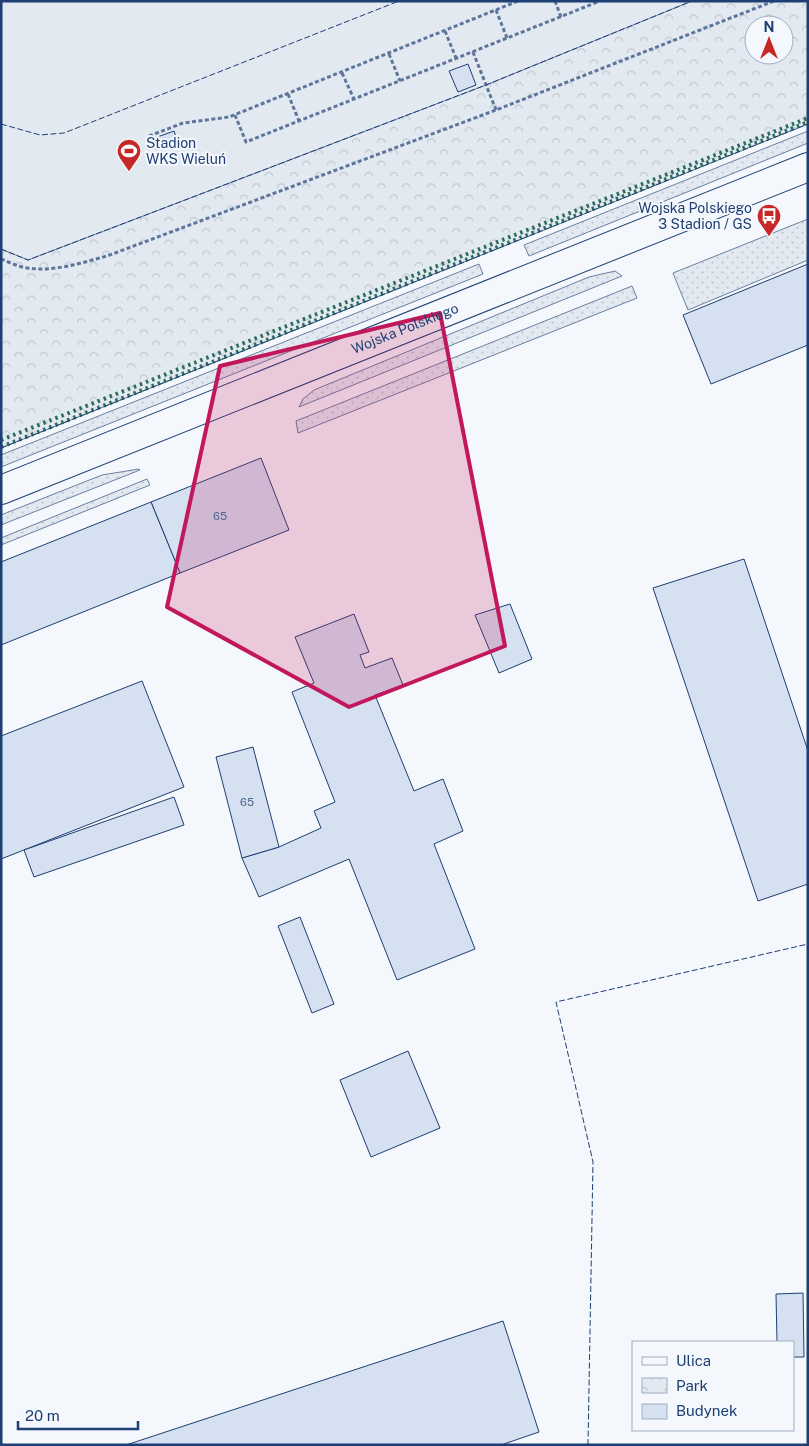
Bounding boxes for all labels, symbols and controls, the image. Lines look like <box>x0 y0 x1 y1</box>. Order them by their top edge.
north arrow <box>744 15 794 65</box>
text: N <box>764 19 774 35</box>
place label: Stadion WKS Wieluń <box>146 135 226 167</box>
sports icon: Stadion WKS Wieluń <box>116 138 142 172</box>
place label: Wojska Polskiego 3 Stadion / GS <box>638 200 752 232</box>
bus stop icon: Wojska Polskiego 3 Stadion / GS <box>756 203 782 237</box>
street label: Wojska Polskiego <box>349 300 461 357</box>
house number: 65 <box>213 510 227 522</box>
house number: 65 <box>240 796 254 808</box>
legend <box>632 1341 794 1431</box>
text: Ulica <box>676 1352 711 1369</box>
text: Park <box>676 1377 708 1394</box>
scale bar <box>18 1398 138 1430</box>
text: Budynek <box>676 1402 737 1419</box>
text: 20 m <box>25 1407 60 1424</box>

